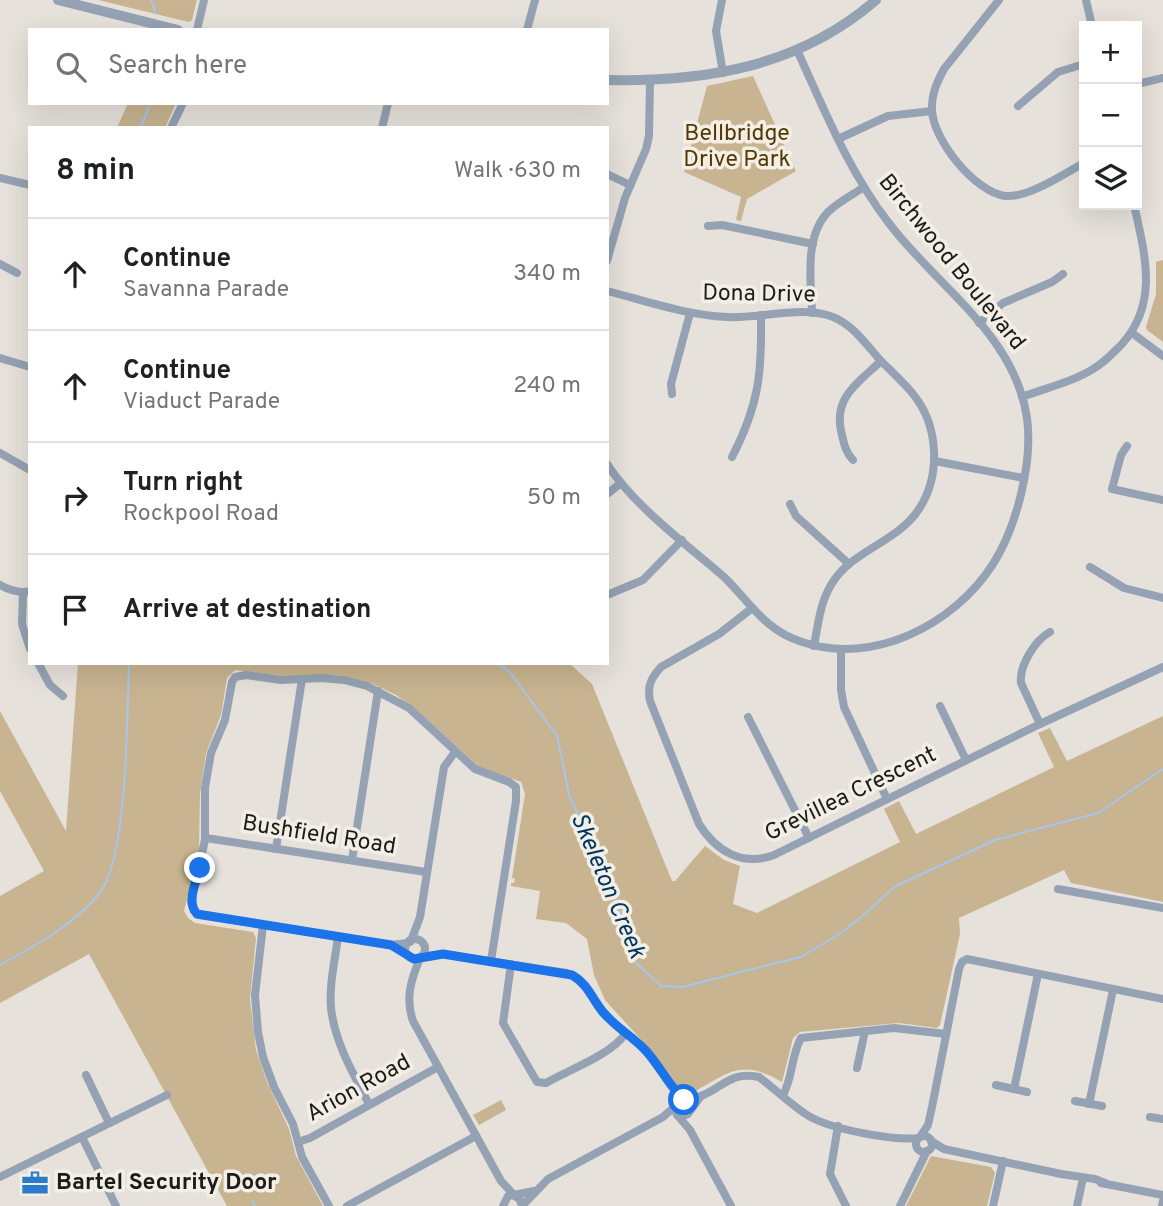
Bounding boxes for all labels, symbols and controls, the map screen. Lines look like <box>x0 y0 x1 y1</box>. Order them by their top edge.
map controls <box>1079 21 1142 210</box>
button: + <box>1079 21 1142 84</box>
search box <box>28 28 609 105</box>
icon: search <box>52 48 90 86</box>
text: Search here <box>108 50 247 83</box>
button: − <box>1079 84 1142 147</box>
park label: Bellbridge Drive Park <box>683 120 791 175</box>
button: layers <box>1079 147 1142 210</box>
text: 8 min <box>56 153 135 190</box>
text: Walk · 630 m <box>454 157 581 186</box>
street label: Birchwood Boulevard <box>871 169 1031 357</box>
text: Continue <box>123 243 231 276</box>
icon: ahead <box>56 255 94 293</box>
text: 340 m <box>513 260 581 289</box>
text: Savanna Parade <box>123 276 289 305</box>
street label: Dona Drive <box>702 280 816 310</box>
text: Continue <box>123 355 231 388</box>
icon: ahead <box>56 367 94 405</box>
text: 240 m <box>513 372 581 401</box>
text: Viaduct Parade <box>123 388 280 417</box>
text: Turn right <box>123 467 243 500</box>
icon: right <box>56 479 94 517</box>
text: 50 m <box>527 484 581 513</box>
text: Rockpool Road <box>123 500 279 529</box>
icon: arrive <box>56 591 94 629</box>
text: Arrive at destination <box>123 594 371 627</box>
street label: Grevillea Crescent <box>761 741 941 849</box>
water label: Skeleton Creek <box>563 809 652 964</box>
street label: Bushfield Road <box>240 810 398 862</box>
route end <box>184 852 215 883</box>
street label: Arion Road <box>302 1049 416 1129</box>
route start <box>668 1084 699 1115</box>
office icon: Bartel Security Door <box>20 1168 50 1198</box>
place label: Bartel Security Door <box>56 1169 277 1198</box>

